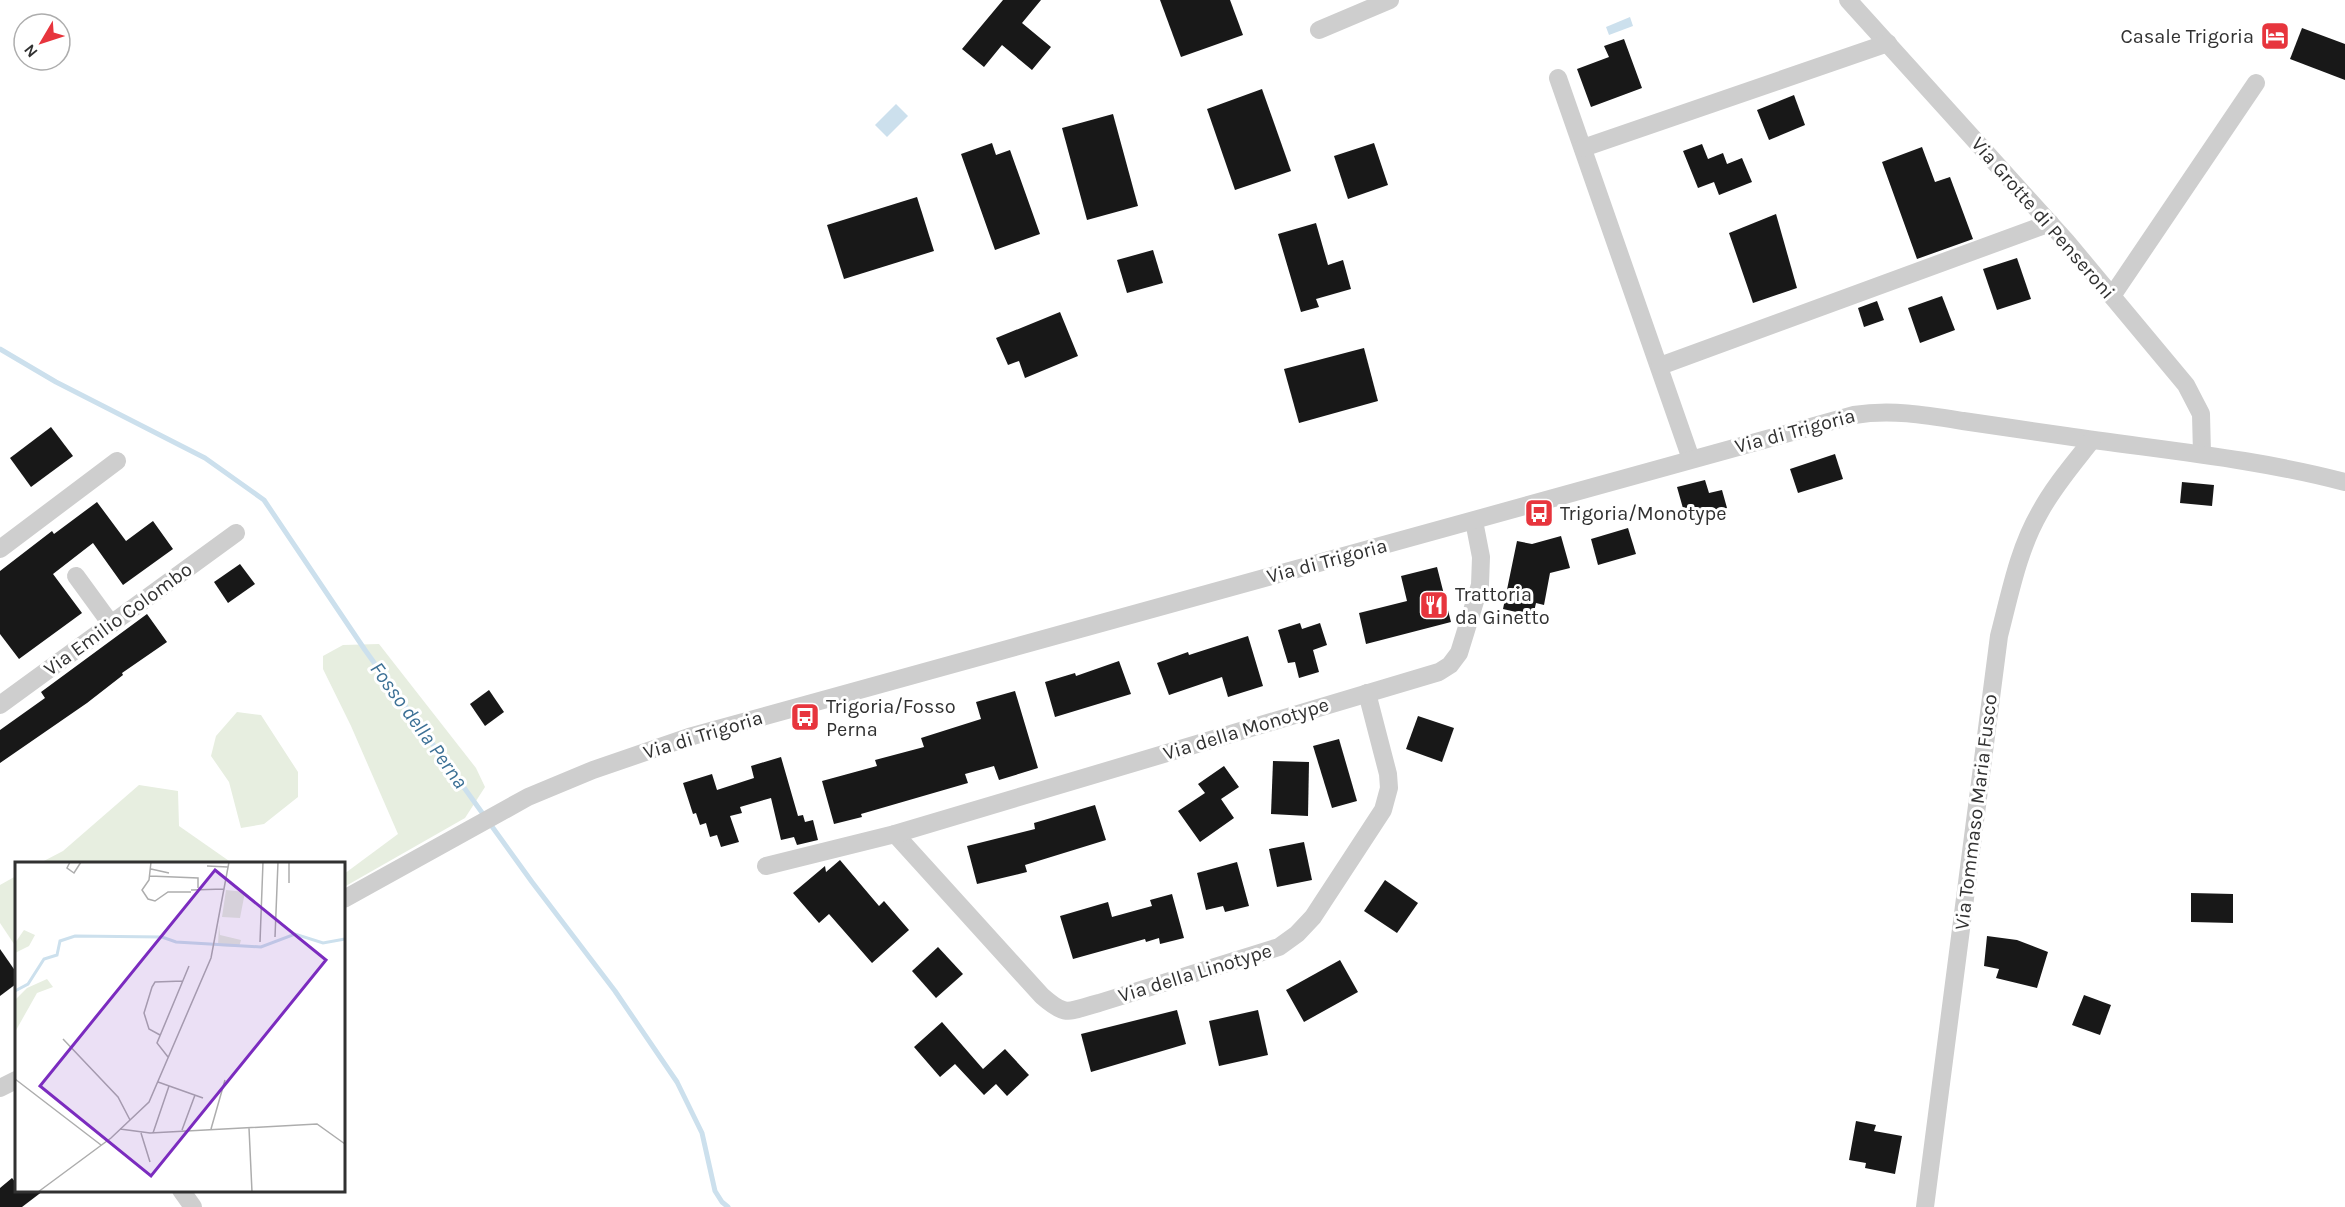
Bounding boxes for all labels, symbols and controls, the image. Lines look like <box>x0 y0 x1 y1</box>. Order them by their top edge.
north arrow <box>12 12 72 72</box>
hotel icon: Casale Trigoria <box>2259 20 2291 52</box>
place label: Casale Trigoria <box>2120 25 2254 48</box>
text: N <box>20 41 42 62</box>
street label: Via Grotte di Penseroni <box>1966 132 2120 304</box>
street label: Via di Trigoria <box>1732 404 1858 458</box>
bus stop icon: Trigoria/Monotype <box>1523 497 1555 529</box>
place label: Trigoria/Monotype <box>1560 502 1726 525</box>
street label: Via di Trigoria <box>1264 534 1390 588</box>
street label: Via Emilio Colombo <box>40 558 196 680</box>
place label: Trattoria da Ginetto <box>1455 583 1550 629</box>
restaurant icon: Trattoria da Ginetto <box>1418 589 1450 621</box>
water label: Fosso della Perna <box>365 657 473 793</box>
street label: Via della Monotype <box>1161 693 1331 765</box>
street label: Via Tommaso Maria Fusco <box>1950 693 2002 931</box>
place label: Trigoria/Fosso Perna <box>826 695 956 741</box>
bus stop icon: Trigoria/Fosso Perna <box>789 701 821 733</box>
street label: Via di Trigoria <box>640 706 766 764</box>
inset map <box>15 862 345 1192</box>
street label: Via della Linotype <box>1116 939 1274 1007</box>

